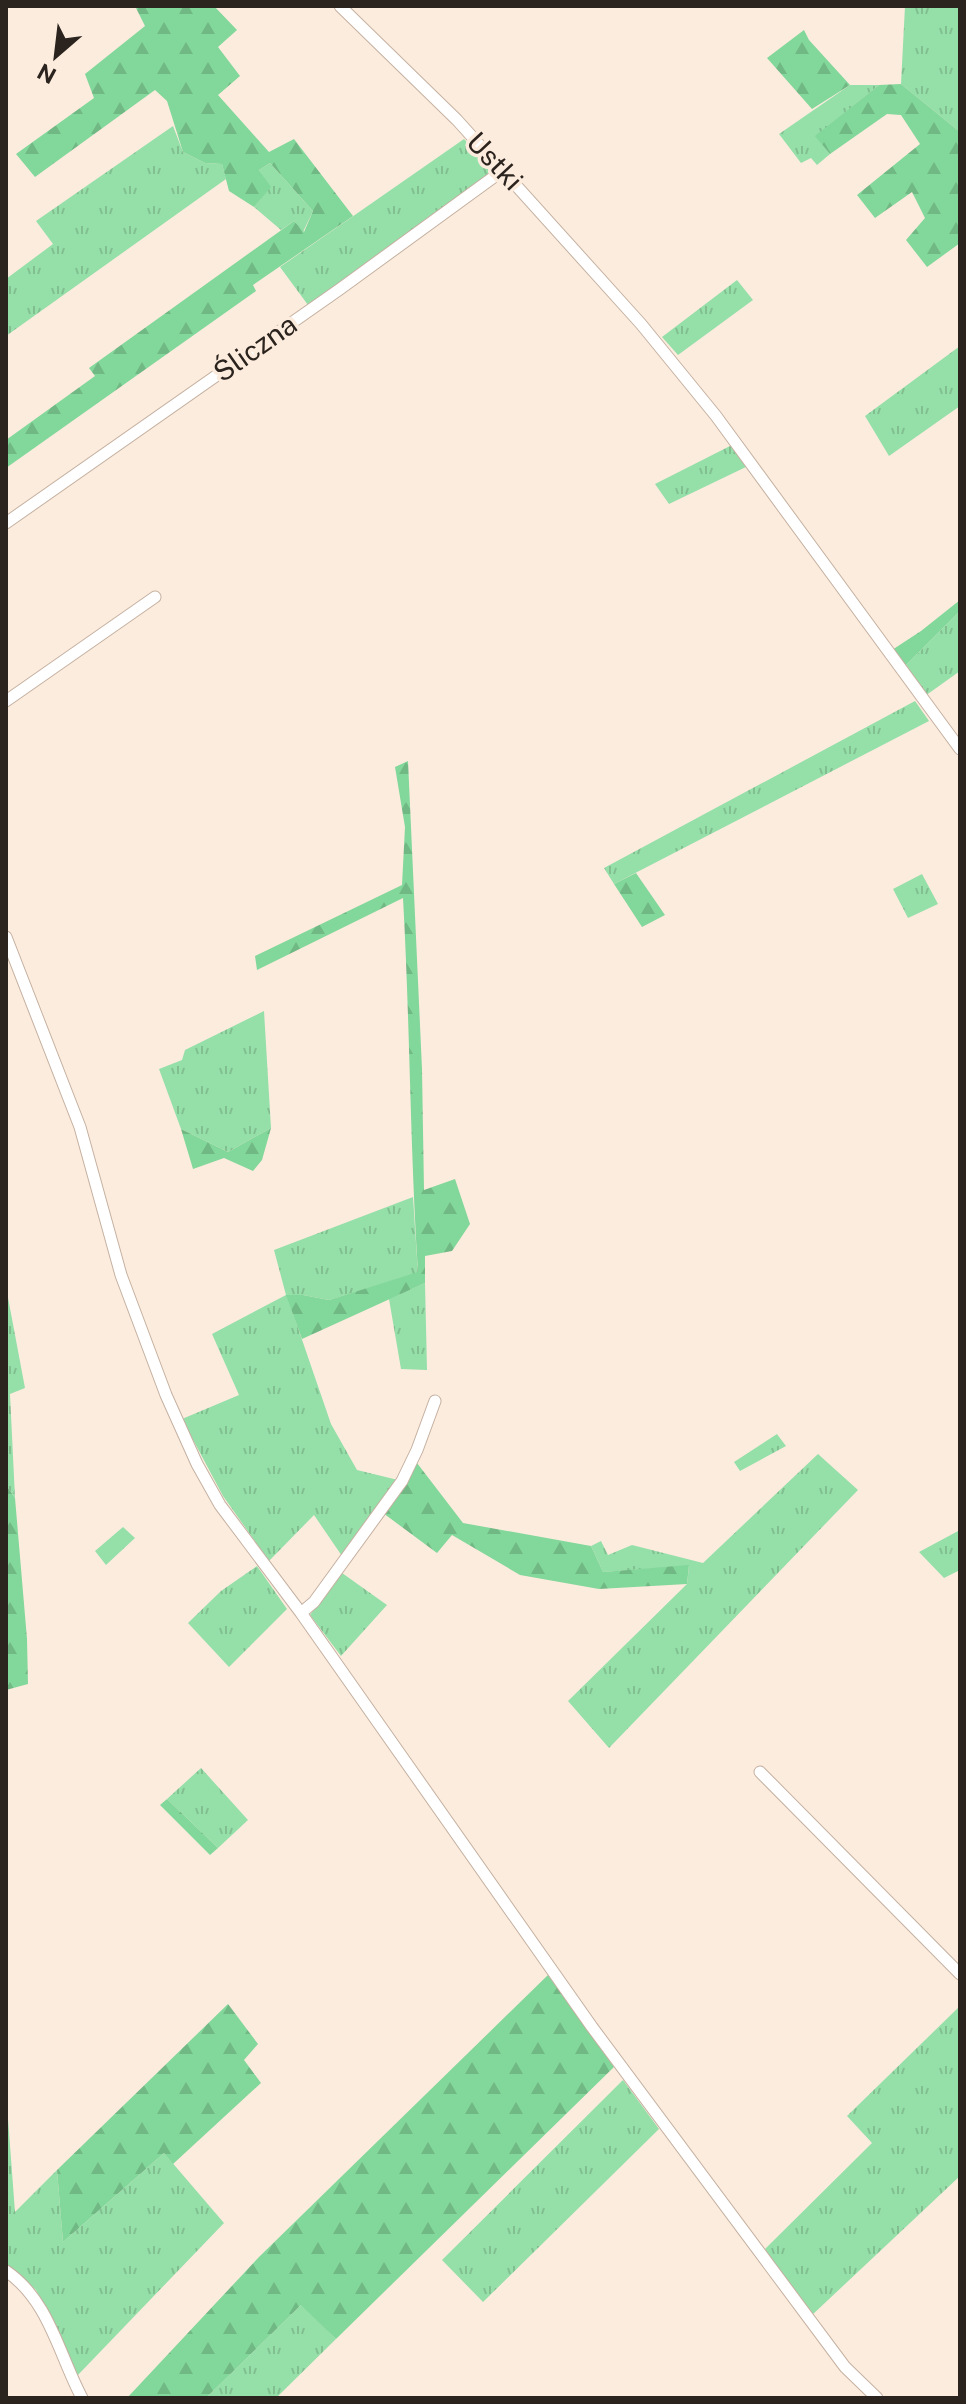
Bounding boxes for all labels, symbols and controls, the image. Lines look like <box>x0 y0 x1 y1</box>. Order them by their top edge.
north arrow <box>16 16 96 96</box>
text: N <box>33 58 60 89</box>
street label: Ustki <box>460 125 530 196</box>
street label: Śliczna <box>207 307 303 388</box>

